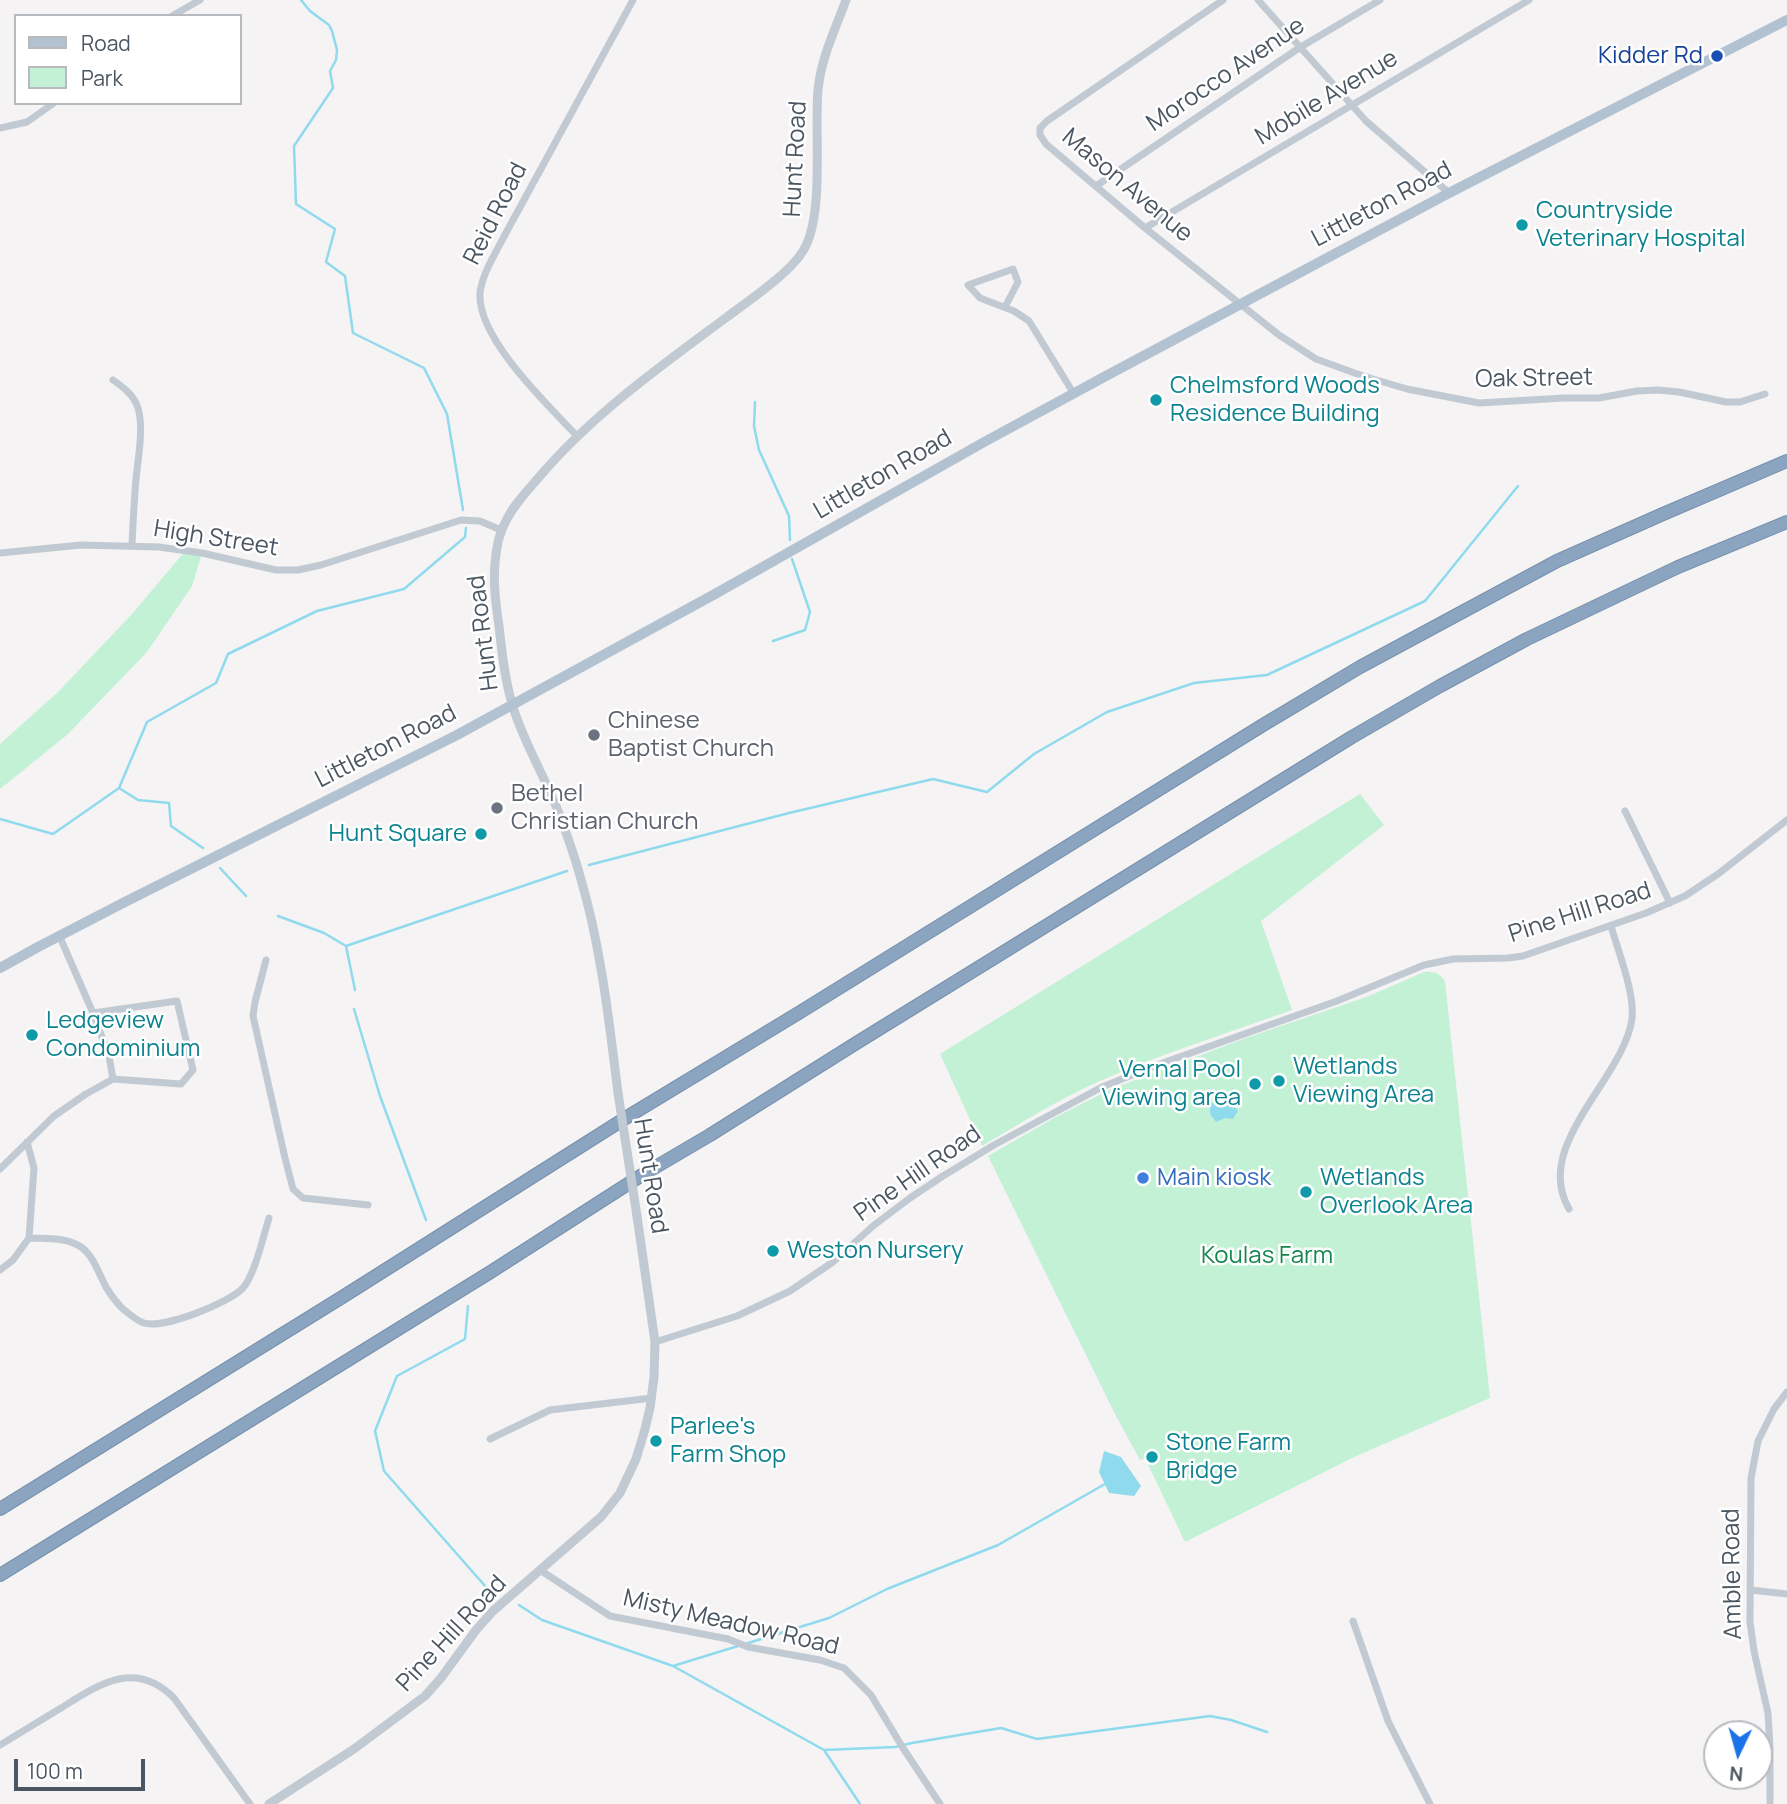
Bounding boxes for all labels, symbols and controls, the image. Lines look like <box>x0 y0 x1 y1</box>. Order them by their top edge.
street label: Morocco Avenue <box>1142 12 1310 138</box>
legend <box>14 14 242 105</box>
text: Road <box>81 29 131 57</box>
place label: Kidder Rd <box>1598 42 1703 70</box>
street label: Mobile Avenue <box>1251 44 1403 152</box>
marker: Kidder Rd <box>1709 48 1725 64</box>
text: Park <box>81 64 123 92</box>
street label: Hunt Road <box>779 100 813 218</box>
street label: Mason Avenue <box>1056 123 1198 249</box>
street label: Littleton Road <box>1307 156 1457 254</box>
street label: Reid Road <box>458 158 534 270</box>
place label: Countryside Veterinary Hospital <box>1536 197 1745 253</box>
marker: Countryside Veterinary Hospital <box>1514 217 1530 233</box>
street label: Oak Street <box>1475 364 1593 394</box>
place label: Chelmsford Woods Residence Building <box>1170 372 1380 428</box>
marker: Chelmsford Woods Residence Building <box>1148 392 1164 408</box>
street label: Littleton Road <box>809 424 957 526</box>
street label: High Street <box>152 515 280 563</box>
street label: Hunt Road <box>463 574 505 692</box>
street label: Littleton Road <box>311 699 461 795</box>
place label: Chinese Baptist Church <box>608 707 774 763</box>
marker: Chinese Baptist Church <box>586 727 602 743</box>
place label: Bethel Christian Church <box>511 780 699 836</box>
marker: Bethel Christian Church <box>489 800 505 816</box>
place label: Hunt Square <box>329 820 467 848</box>
marker: Hunt Square <box>473 826 489 842</box>
street label: Pine Hill Road <box>1505 876 1655 950</box>
place label: Ledgeview Condominium <box>46 1007 200 1063</box>
marker: Ledgeview Condominium <box>24 1027 40 1043</box>
place label: Wetlands Viewing Area <box>1293 1053 1434 1109</box>
place label: Vernal Pool Viewing area <box>1102 1056 1241 1112</box>
marker: Wetlands Viewing Area <box>1271 1073 1287 1089</box>
marker: Vernal Pool Viewing area <box>1247 1076 1263 1092</box>
street label: Hunt Road <box>627 1116 673 1236</box>
street label: Pine Hill Road <box>849 1120 987 1228</box>
place label: Main kiosk <box>1157 1164 1271 1192</box>
place label: Wetlands Overlook Area <box>1320 1164 1473 1220</box>
marker: Main kiosk <box>1135 1170 1151 1186</box>
marker: Wetlands Overlook Area <box>1298 1184 1314 1200</box>
place label: Weston Nursery <box>787 1237 964 1265</box>
park label: Koulas Farm <box>1201 1242 1333 1270</box>
marker: Weston Nursery <box>765 1243 781 1259</box>
place label: Parlee's Farm Shop <box>670 1413 786 1469</box>
place label: Stone Farm Bridge <box>1166 1429 1291 1485</box>
marker: Parlee's Farm Shop <box>648 1433 664 1449</box>
marker: Stone Farm Bridge <box>1144 1449 1160 1465</box>
street label: Amble Road <box>1717 1508 1749 1640</box>
street label: Pine Hill Road <box>391 1570 513 1698</box>
street label: Misty Meadow Road <box>620 1584 842 1662</box>
north arrow <box>1703 1720 1773 1790</box>
scale bar <box>18 1744 149 1788</box>
text: 100 m <box>27 1757 83 1785</box>
text: N <box>1728 1760 1744 1787</box>

